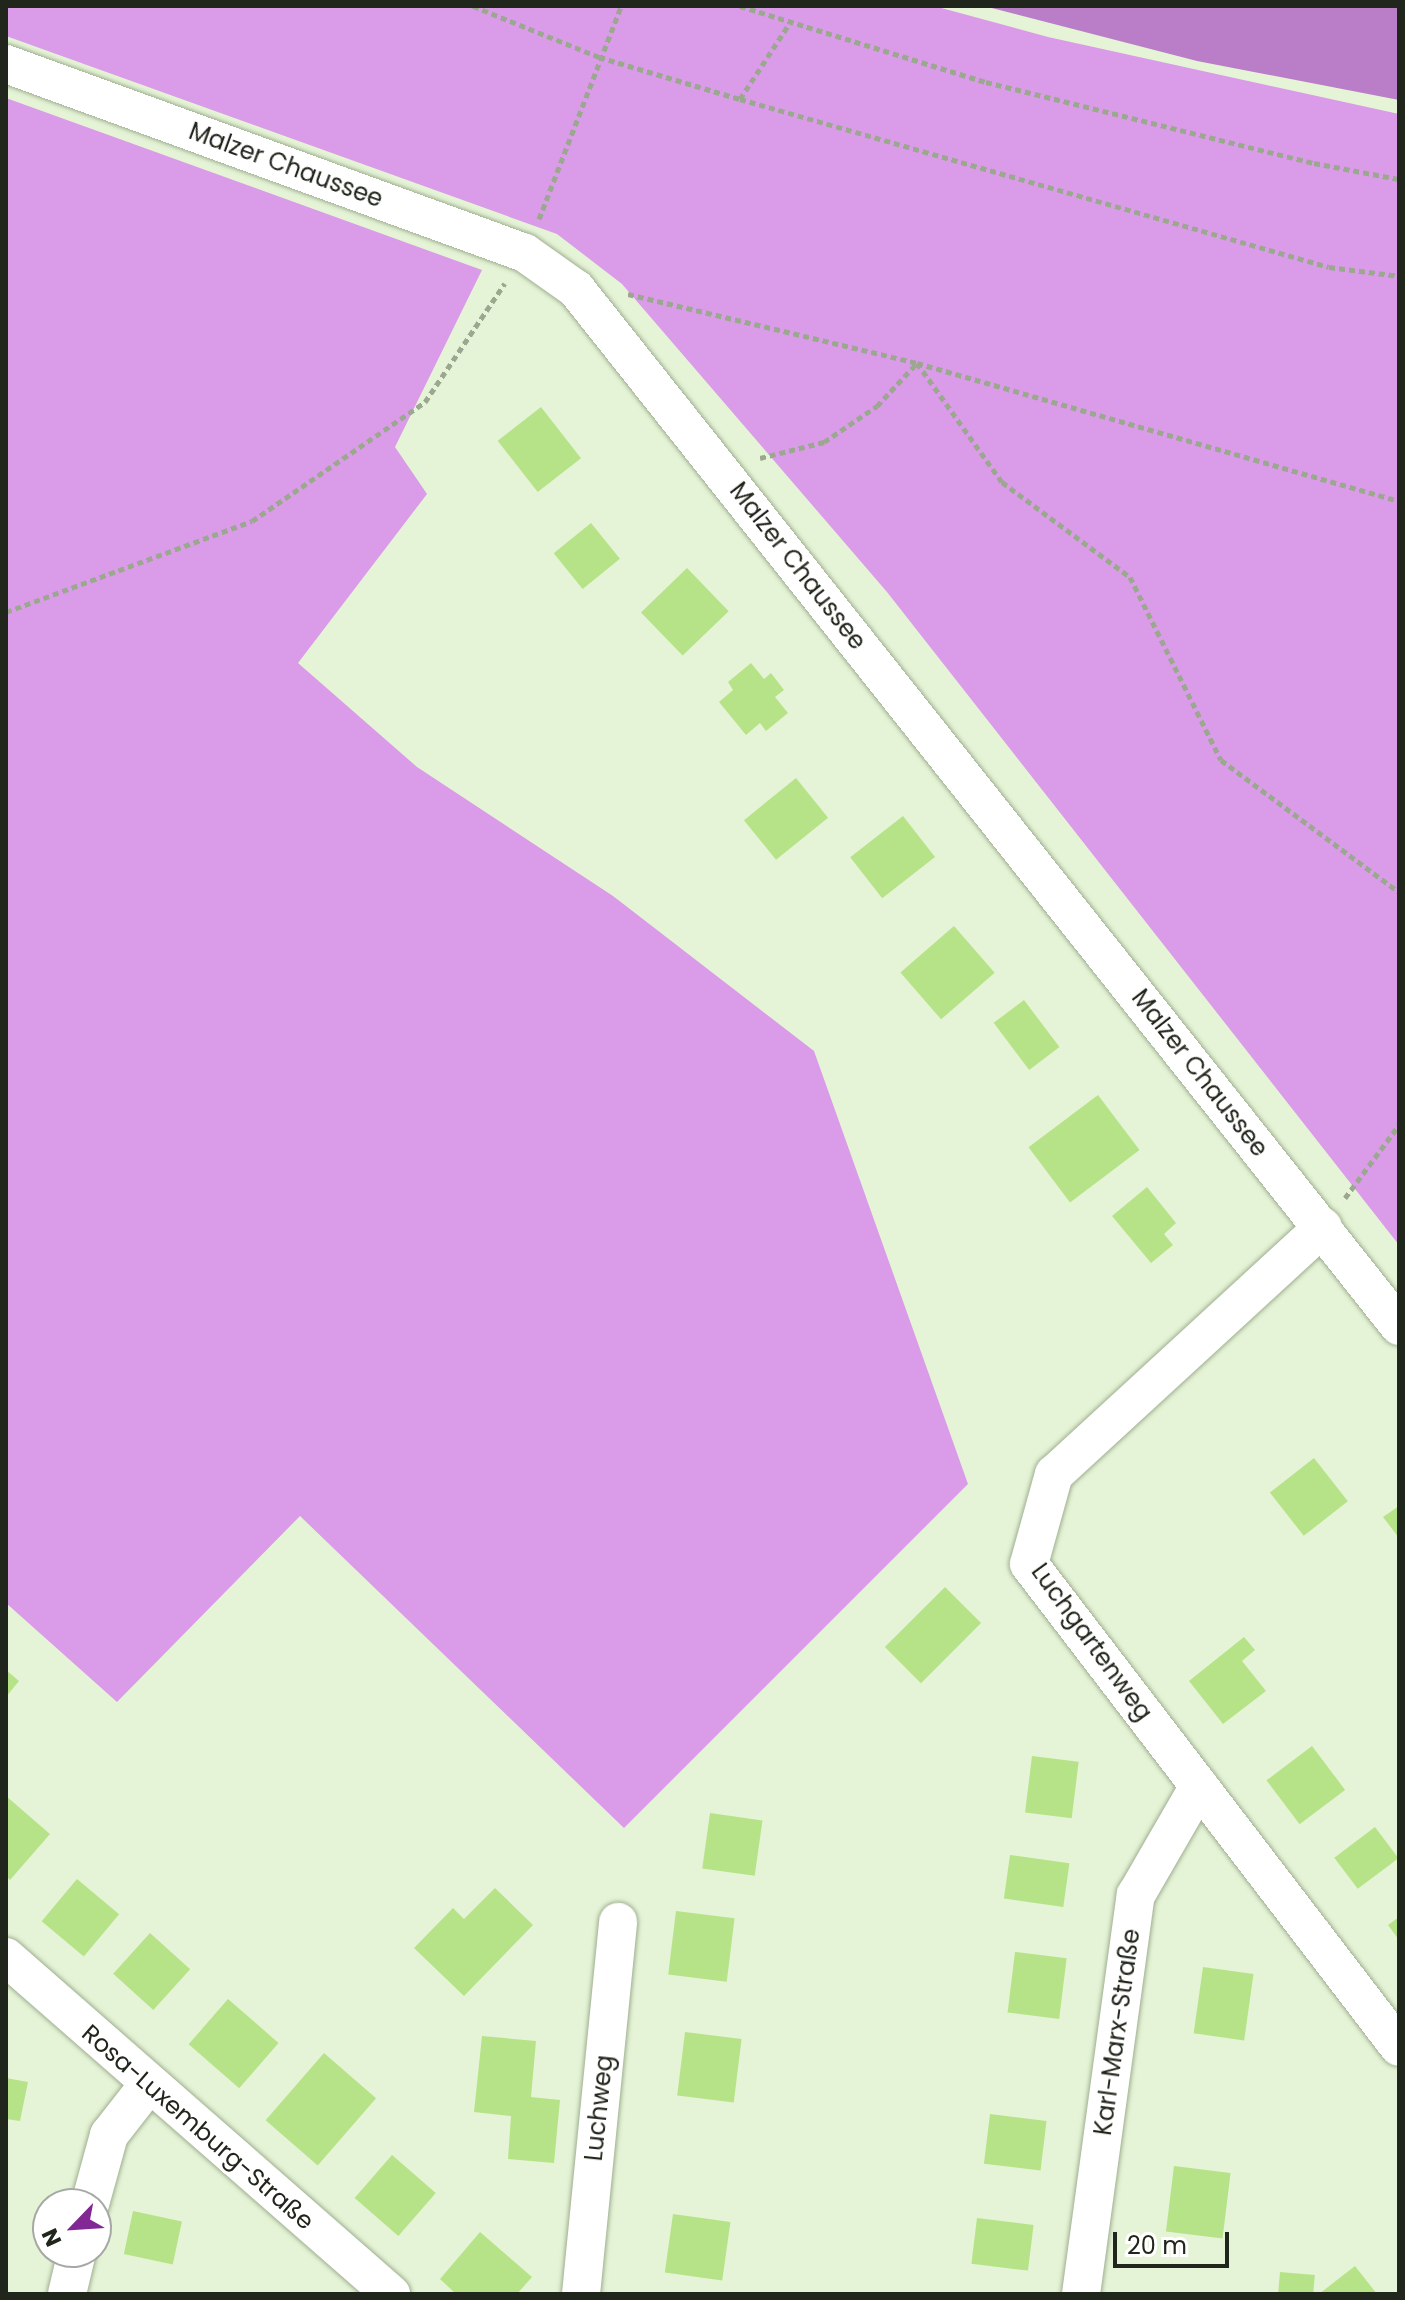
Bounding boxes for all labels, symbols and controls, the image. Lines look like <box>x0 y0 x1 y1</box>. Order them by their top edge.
street label: Malzer Chaussee <box>185 117 387 213</box>
street label: Malzer Chaussee <box>724 477 872 655</box>
street label: Malzer Chaussee <box>1126 984 1274 1162</box>
street label: Luchgartenweg <box>1025 1558 1159 1726</box>
street label: Karl-Marx-Straße <box>1088 1927 1146 2137</box>
street label: Rosa-Luxemburg-Straße <box>76 2018 320 2236</box>
street label: Luchweg <box>579 2054 619 2162</box>
north arrow <box>32 2188 112 2268</box>
scale bar <box>1117 2216 1233 2266</box>
text: N <box>34 2223 69 2252</box>
text: 20 m <box>1127 2229 1187 2262</box>

